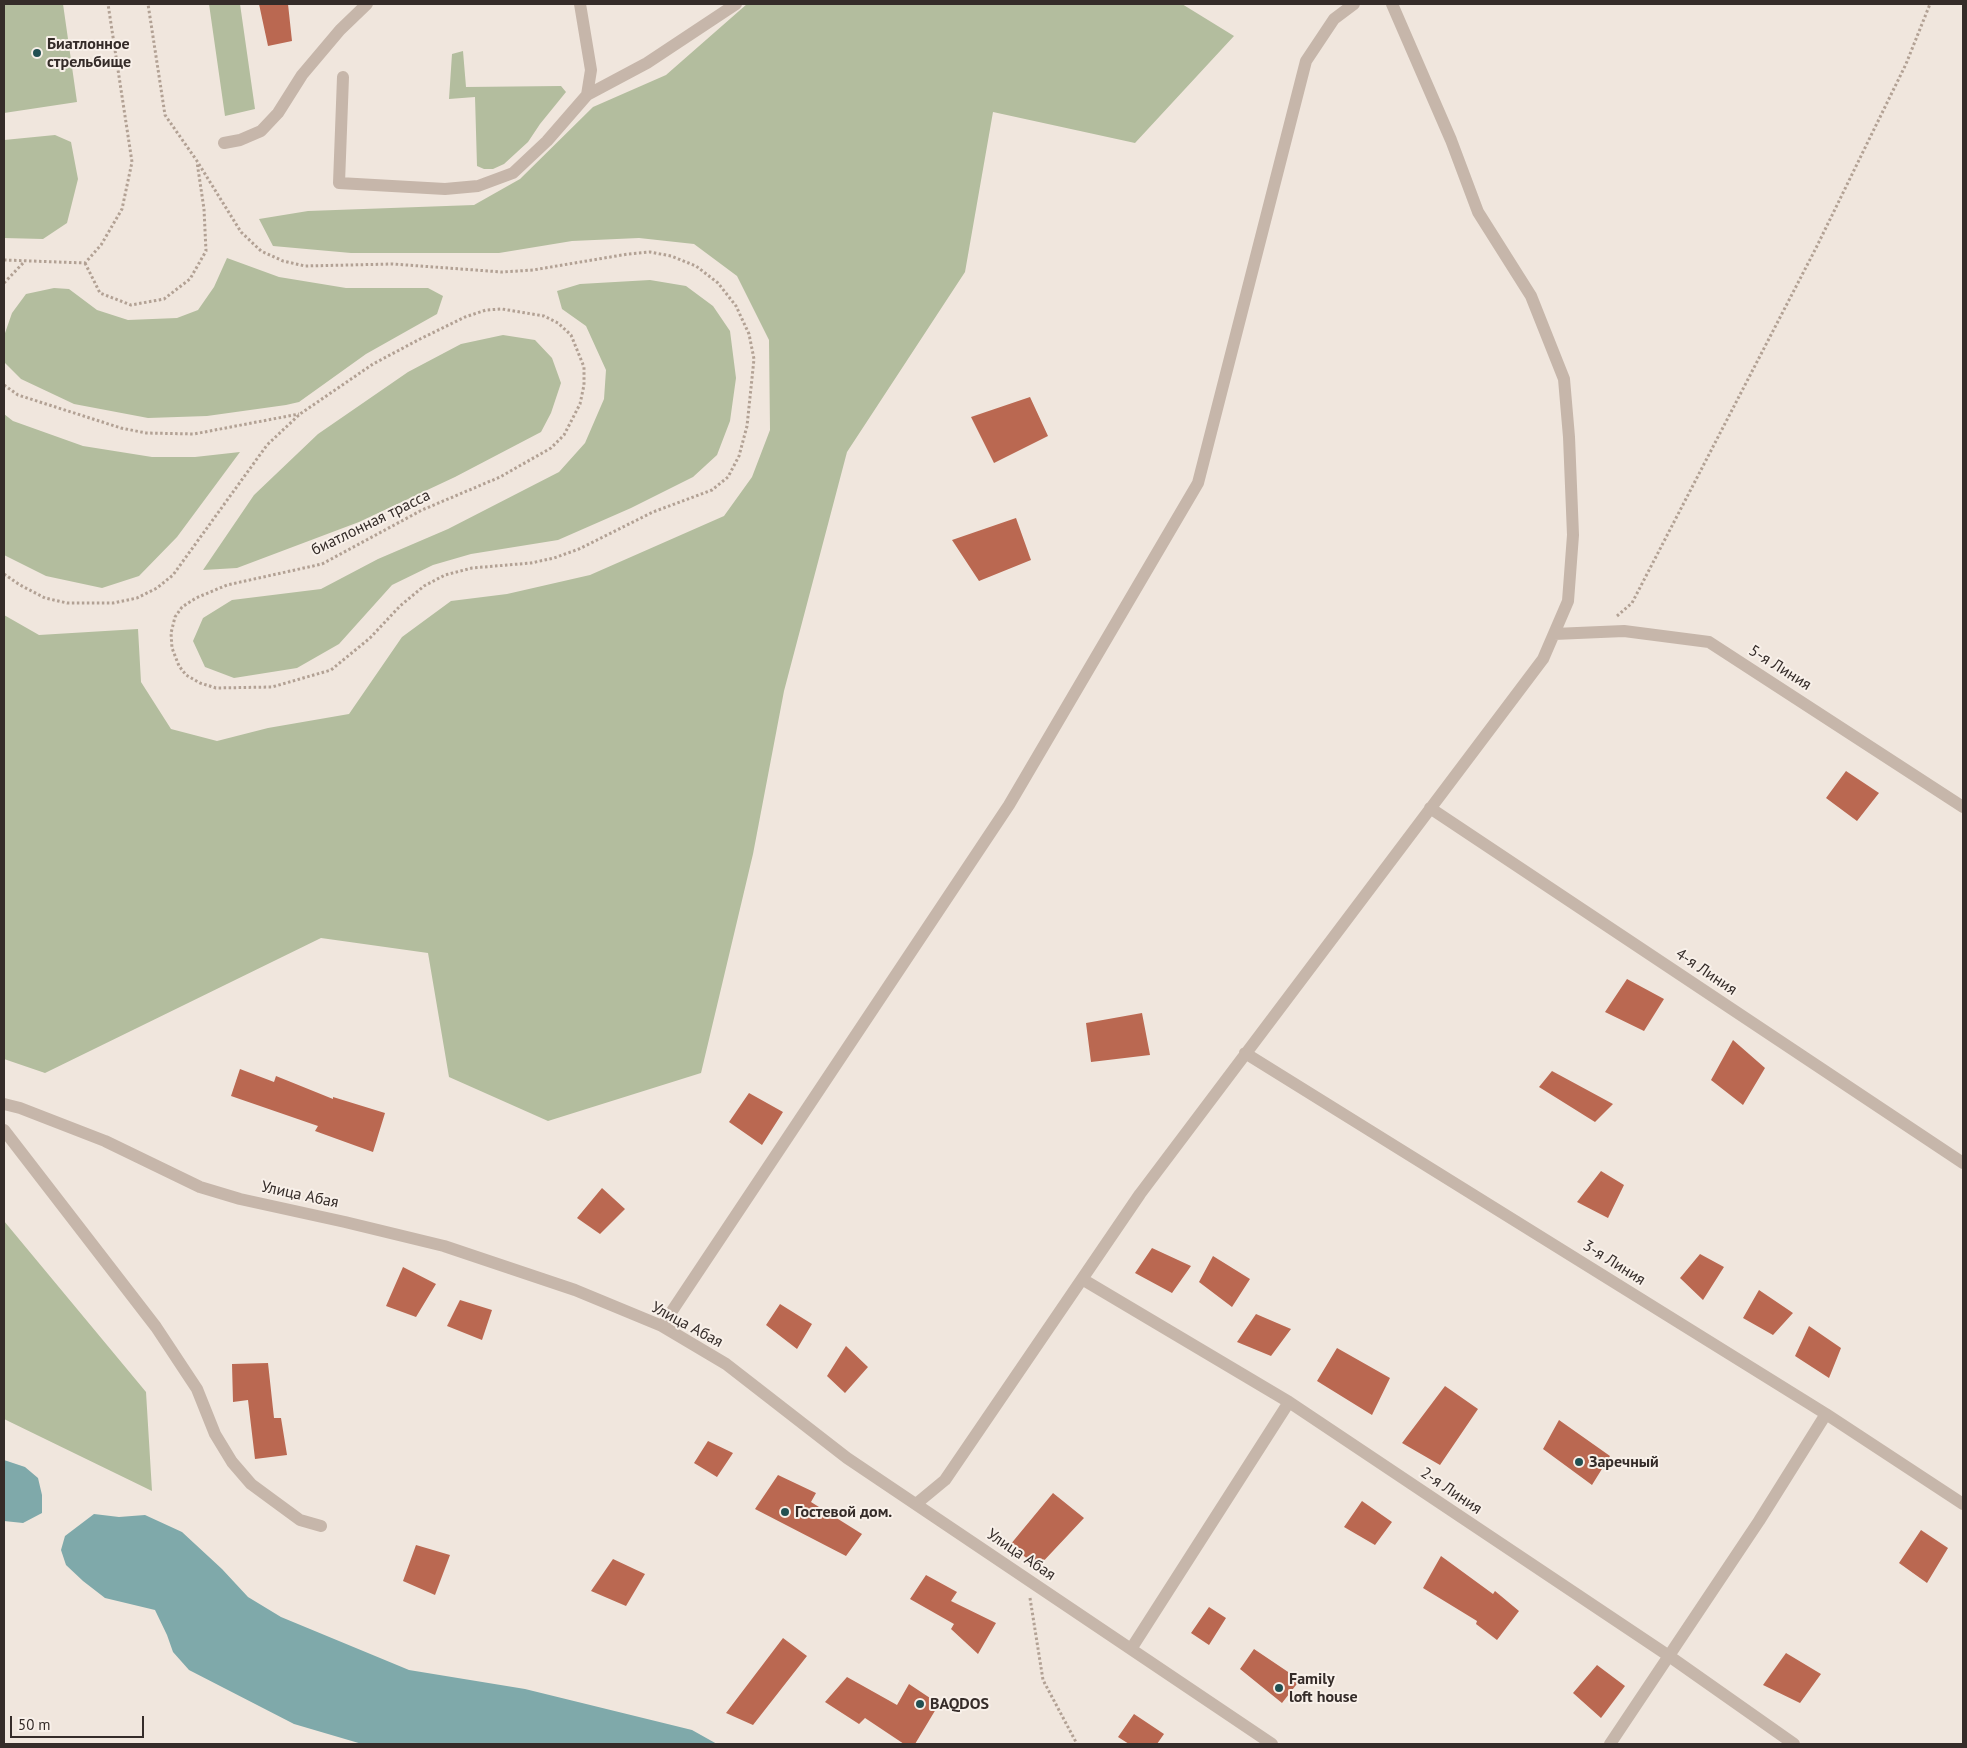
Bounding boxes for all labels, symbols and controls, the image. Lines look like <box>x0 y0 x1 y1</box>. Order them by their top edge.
place label: Биатлонное стрельбище <box>47 34 131 72</box>
marker: Биатлонное стрельбище <box>31 47 43 59</box>
street label: биатлонная трасса <box>308 486 434 560</box>
street label: 5-я Линия <box>1745 641 1815 695</box>
street label: 4-я Линия <box>1672 944 1740 1000</box>
street label: Улица Абая <box>260 1177 340 1213</box>
street label: 3-я Линия <box>1579 1236 1649 1290</box>
street label: Улица Абая <box>648 1298 726 1352</box>
place label: Заречный <box>1589 1452 1659 1472</box>
marker: Заречный <box>1573 1456 1585 1468</box>
street label: 2-я Линия <box>1417 1463 1485 1519</box>
place label: Гостевой дом. <box>795 1502 892 1522</box>
marker: Гостевой дом. <box>779 1506 791 1518</box>
street label: Улица Абая <box>983 1525 1059 1585</box>
place label: Family loft house <box>1289 1669 1358 1707</box>
marker: Family loft house <box>1273 1682 1285 1694</box>
place label: BAQDOS <box>930 1694 989 1714</box>
marker: BAQDOS <box>914 1698 926 1710</box>
scale bar <box>12 1706 146 1738</box>
text: 50 m <box>18 1715 51 1734</box>

